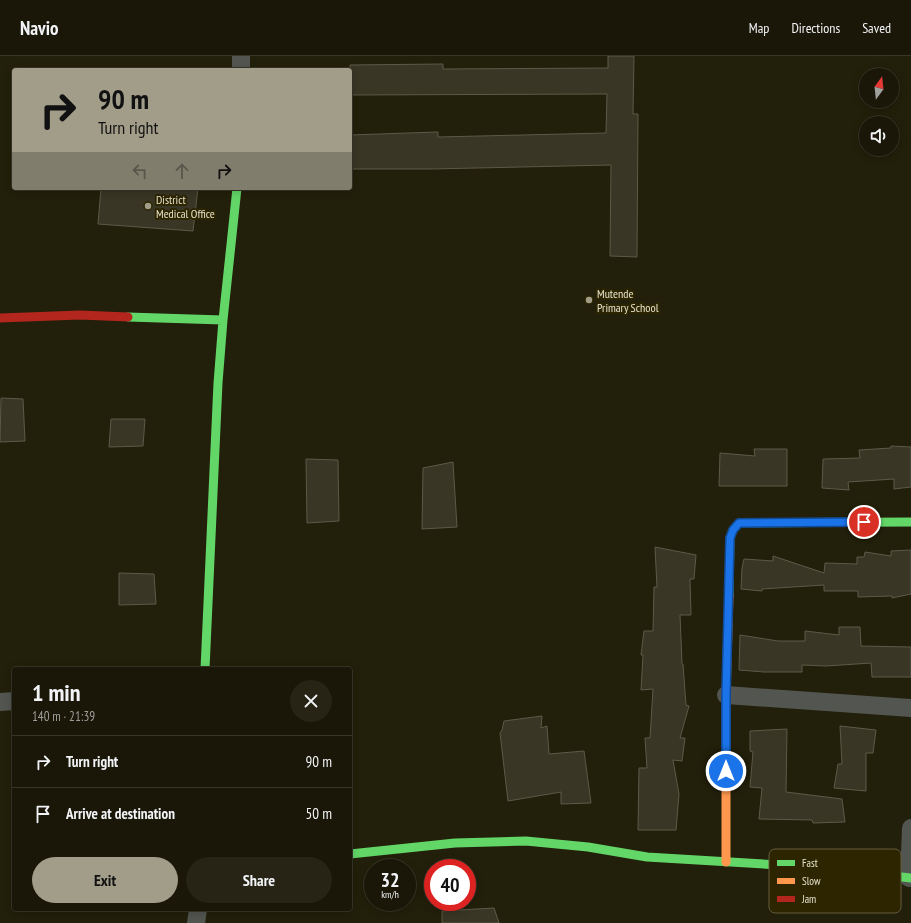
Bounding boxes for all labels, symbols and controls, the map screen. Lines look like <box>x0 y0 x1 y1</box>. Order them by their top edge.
text: Navio <box>20 16 58 40</box>
text: Map <box>749 19 769 37</box>
text: Directions <box>791 19 840 37</box>
text: Saved <box>862 19 891 37</box>
north arrow <box>859 68 899 108</box>
map controls <box>859 68 899 156</box>
text: 90 m <box>98 80 149 117</box>
icon: right <box>32 84 84 136</box>
text: Turn right <box>98 116 158 139</box>
button: sound <box>859 116 899 156</box>
icon: left <box>129 160 151 182</box>
icon: ahead <box>171 160 193 182</box>
icon: right <box>213 160 235 182</box>
place label: District Medical Office <box>156 192 215 221</box>
marker: District Medical Office <box>143 201 153 211</box>
place label: Mutende Primary School <box>597 286 659 315</box>
marker: Mutende Primary School <box>584 295 594 305</box>
pin <box>847 505 881 539</box>
icon: arrive <box>853 511 875 533</box>
text: 1 min <box>32 677 80 708</box>
button: close <box>290 680 332 722</box>
text: 140 m · 21:39 <box>32 708 95 725</box>
position arrow <box>705 750 747 792</box>
icon: right <box>32 751 54 773</box>
text: Turn right <box>66 752 118 771</box>
text: 90 m <box>306 752 332 771</box>
icon: arrive <box>32 803 54 825</box>
text: Arrive at destination <box>66 804 175 823</box>
text: 50 m <box>306 804 332 823</box>
legend <box>769 849 901 913</box>
text: Fast <box>802 856 818 870</box>
button: Exit <box>32 857 178 903</box>
button: Share <box>186 857 332 903</box>
speed limit sign: 40 <box>424 859 476 911</box>
text: 32 <box>380 867 400 893</box>
text: Slow <box>802 874 821 888</box>
text: km/h <box>381 888 399 901</box>
text: Jam <box>801 892 816 906</box>

